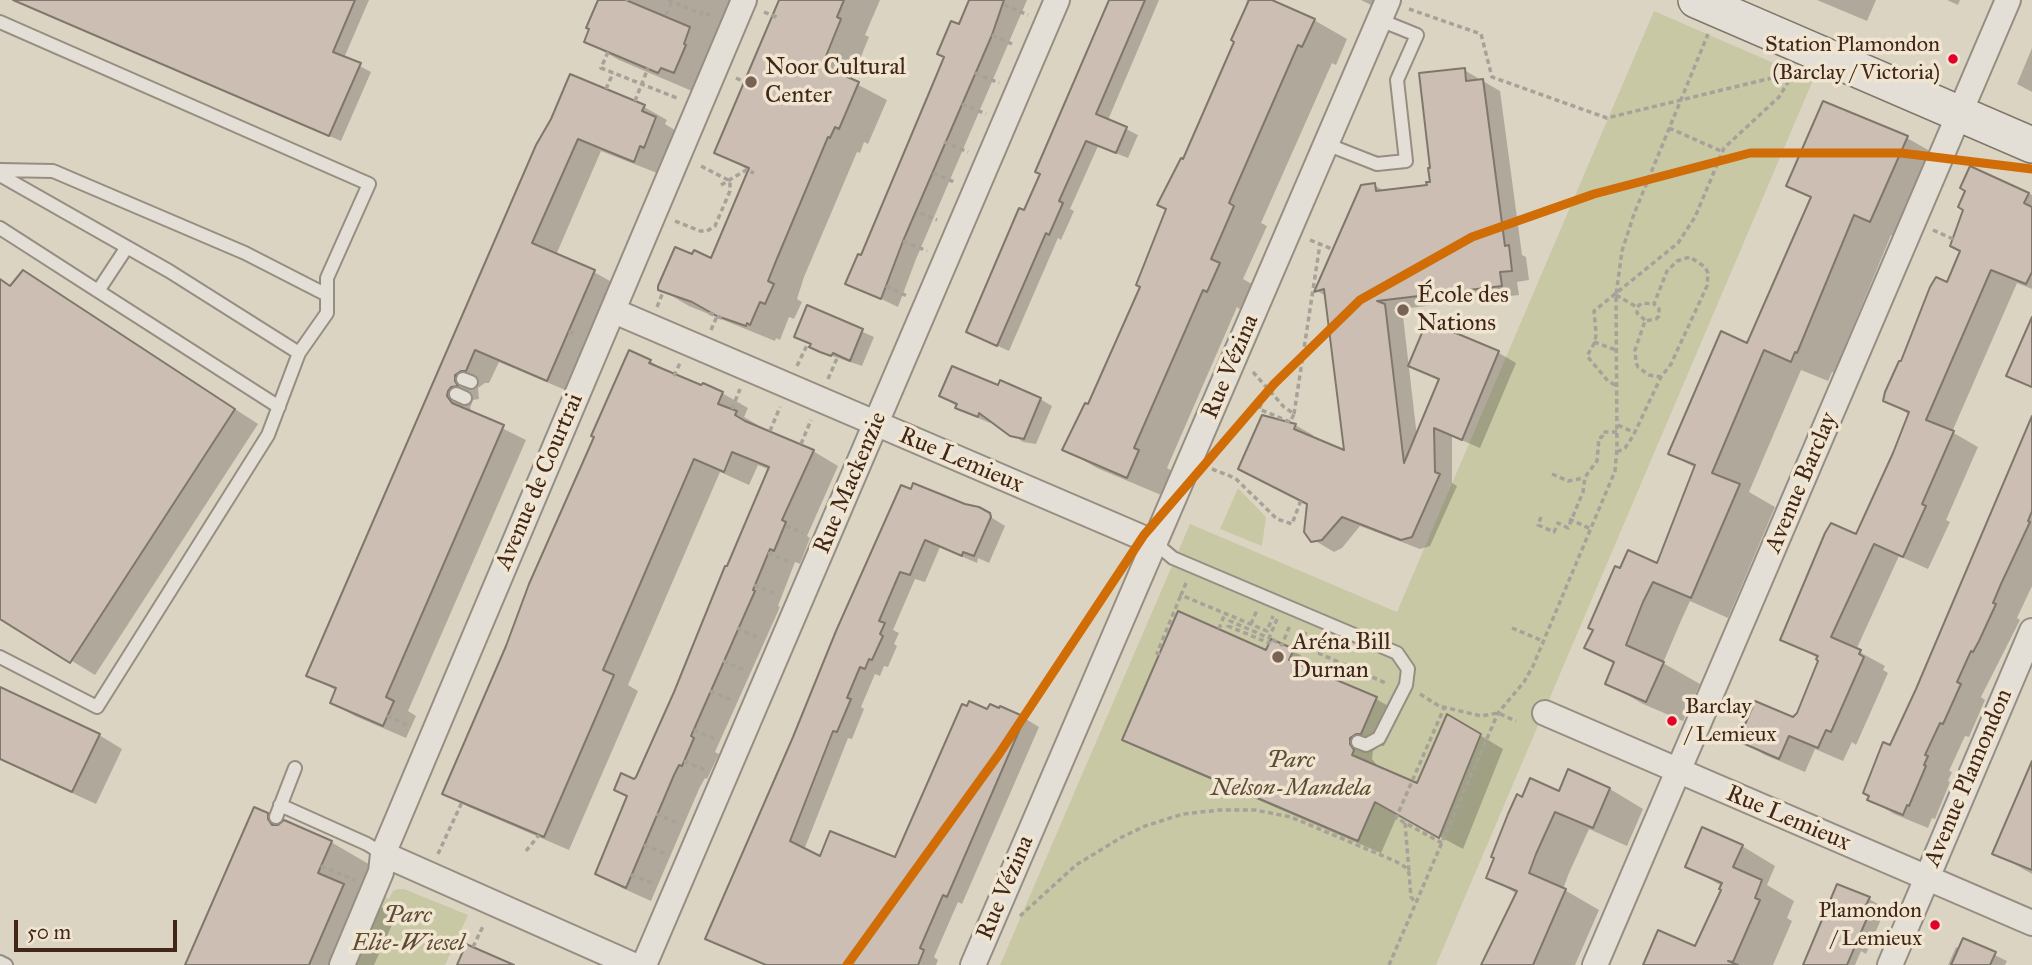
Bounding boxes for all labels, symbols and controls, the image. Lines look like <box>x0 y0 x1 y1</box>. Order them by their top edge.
place label: Station Plamondon (Barclay / Victoria) <box>1765 33 1940 84</box>
marker: Station Plamondon (Barclay / Victoria) <box>1946 52 1960 66</box>
place label: Noor Cultural Center <box>765 54 906 110</box>
marker: Noor Cultural Center <box>743 74 759 90</box>
place label: École des Nations <box>1417 282 1509 338</box>
marker: École des Nations <box>1395 302 1411 318</box>
street label: Rue Vézina <box>1196 310 1266 424</box>
street label: Avenue de Courtrai <box>490 389 590 575</box>
street label: Rue Mackenzie <box>808 408 894 558</box>
street label: Avenue Barclay <box>1759 408 1845 558</box>
street label: Rue Lemieux <box>894 422 1028 500</box>
place label: Aréna Bill Durnan <box>1292 629 1391 685</box>
marker: Aréna Bill Durnan <box>1270 649 1286 665</box>
street label: Avenue Plamondon <box>1919 685 2019 871</box>
place label: Barclay / Lemieux <box>1685 695 1776 746</box>
marker: Barclay / Lemieux <box>1665 714 1679 728</box>
park label: Parc Nelson-Mandela <box>1211 747 1371 803</box>
street label: Rue Lemieux <box>1721 780 1855 858</box>
street label: Rue Vézina <box>971 831 1041 945</box>
place label: Plamondon / Lemieux <box>1818 899 1922 950</box>
park label: Parc Elie-Wiesel <box>351 902 465 958</box>
scale bar <box>18 906 180 950</box>
marker: Plamondon / Lemieux <box>1928 918 1942 932</box>
text: 50 m <box>27 919 71 945</box>

